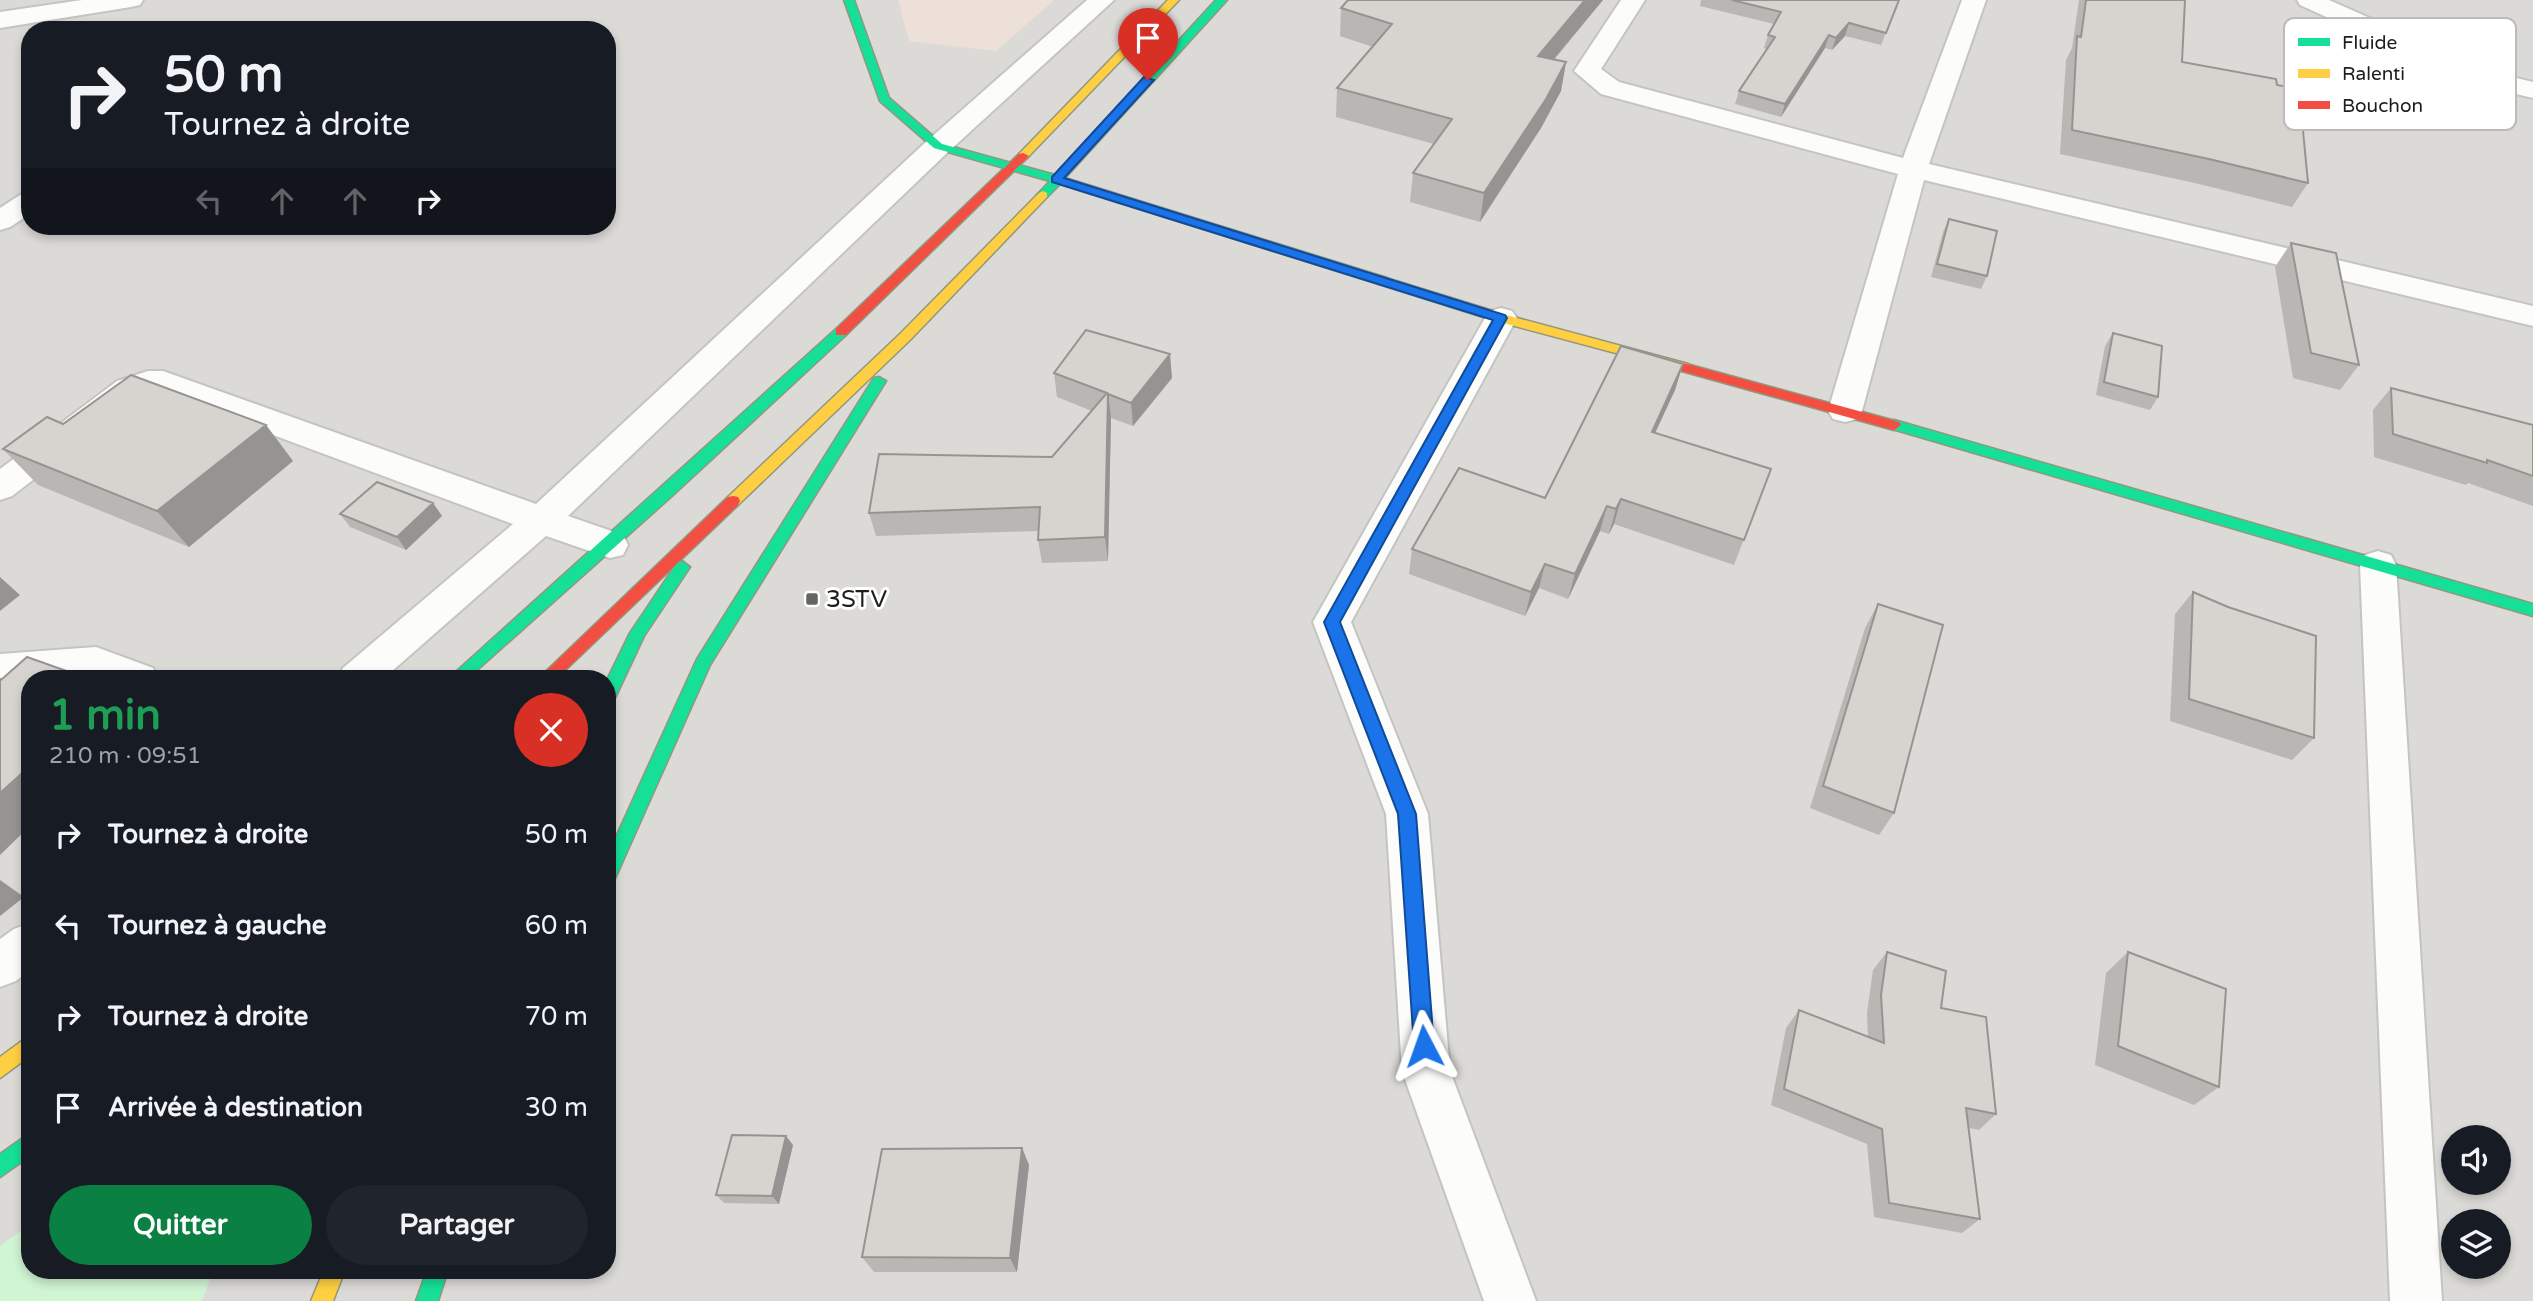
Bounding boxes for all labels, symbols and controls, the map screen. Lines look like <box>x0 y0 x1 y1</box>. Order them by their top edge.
pin <box>1118 8 1178 80</box>
legend <box>2284 18 2516 130</box>
icon: arrive <box>1129 19 1167 57</box>
text: Fluide <box>2342 32 2397 54</box>
text: 50 m <box>164 46 283 105</box>
icon: right <box>49 49 140 140</box>
text: Ralenti <box>2342 63 2405 85</box>
text: Bouchon <box>2342 95 2423 117</box>
text: Tournez à droite <box>164 106 410 144</box>
icon: left <box>190 182 228 220</box>
icon: ahead <box>263 182 301 220</box>
icon: ahead <box>336 182 374 220</box>
icon: right <box>409 182 447 220</box>
place label: 3STV <box>826 585 887 614</box>
marker: 3STV <box>804 591 820 607</box>
text: 1 min <box>49 690 161 741</box>
button: close <box>514 693 588 767</box>
text: 210 m · 09:51 <box>49 742 201 770</box>
icon: right <box>49 816 87 854</box>
text: Tournez à droite <box>108 819 308 850</box>
text: 50 m <box>525 819 588 850</box>
icon: left <box>49 907 87 945</box>
text: Tournez à gauche <box>108 910 327 941</box>
text: 60 m <box>525 910 588 941</box>
icon: right <box>49 998 87 1036</box>
text: Tournez à droite <box>108 1001 308 1032</box>
text: 70 m <box>525 1001 588 1032</box>
position arrow <box>1387 1009 1461 1083</box>
icon: arrive <box>49 1089 87 1127</box>
text: Arrivée à destination <box>108 1092 363 1123</box>
text: 30 m <box>525 1092 588 1123</box>
map controls <box>2441 1125 2511 1279</box>
button: sound <box>2441 1125 2511 1195</box>
button: Quitter <box>49 1185 312 1265</box>
button: Partager <box>326 1185 588 1265</box>
button: layers <box>2441 1209 2511 1279</box>

